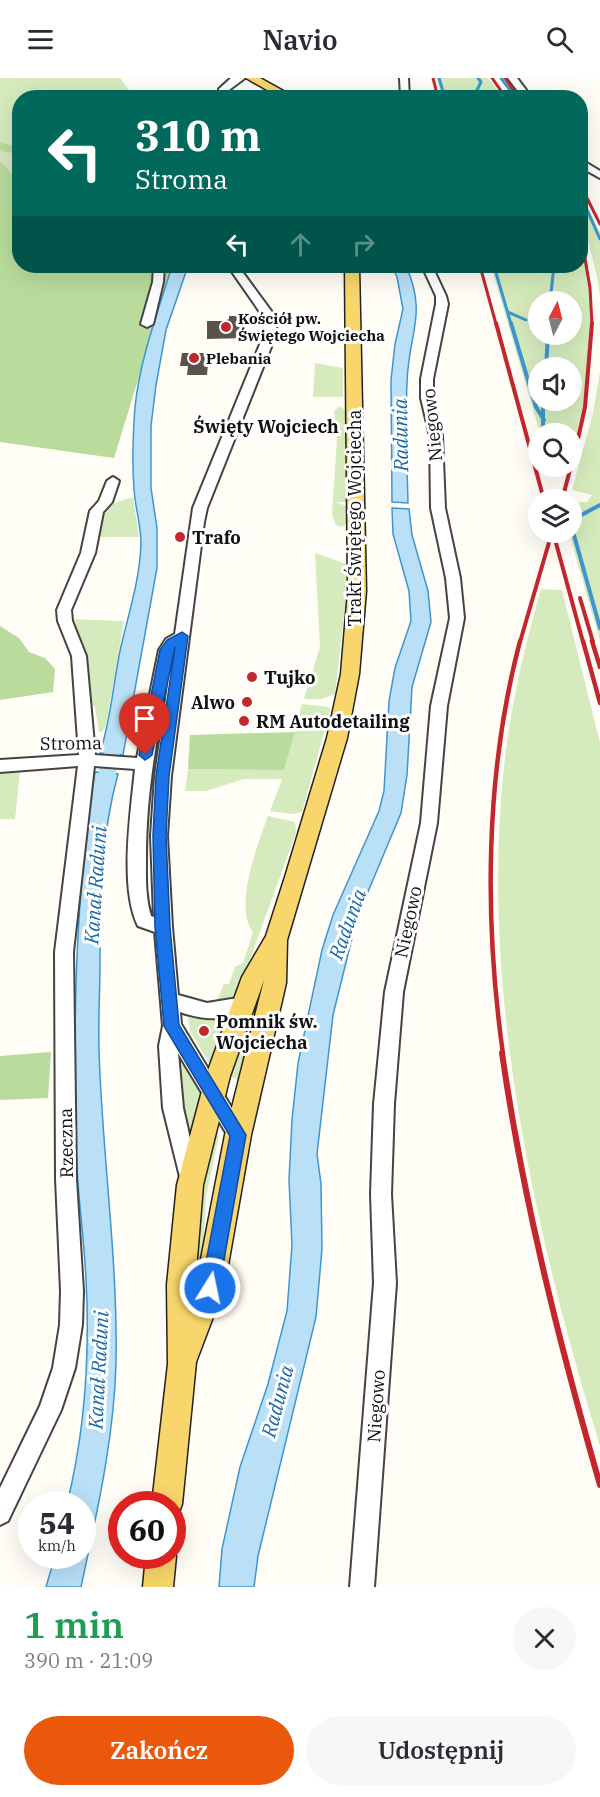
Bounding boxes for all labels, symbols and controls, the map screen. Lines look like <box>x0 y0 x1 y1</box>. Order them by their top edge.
text: Navio <box>262 22 338 57</box>
icon: menu <box>24 23 57 56</box>
icon: search <box>543 23 576 56</box>
text: 310 m <box>135 108 261 163</box>
icon: left <box>36 114 114 192</box>
text: Stroma <box>135 161 228 196</box>
icon: left <box>221 228 254 261</box>
icon: ahead <box>284 228 317 261</box>
icon: right <box>347 228 380 261</box>
north arrow <box>528 291 582 345</box>
map controls <box>528 291 582 543</box>
place label: Kościół pw. Świętego Wojciecha <box>238 309 385 345</box>
marker: Kościół pw. Świętego Wojciecha <box>219 320 233 334</box>
place label: Plebania <box>206 349 272 368</box>
marker: Plebania <box>187 351 201 365</box>
button: sound <box>528 357 582 411</box>
street label: Niegowo <box>417 387 447 463</box>
water label: Radunia <box>386 398 414 473</box>
street label: Trakt Świętego Wojciecha <box>343 409 366 627</box>
district label: Święty Wojciech <box>193 415 339 438</box>
button: search <box>528 423 582 477</box>
button: layers <box>528 489 582 543</box>
place label: Trafo <box>192 526 241 549</box>
marker: Trafo <box>173 530 187 544</box>
place label: Tujko <box>264 666 315 689</box>
marker: Tujko <box>245 670 259 684</box>
place label: Alwo <box>191 691 235 714</box>
pin <box>119 693 170 755</box>
marker: Alwo <box>240 695 254 709</box>
icon: arrive <box>128 702 161 735</box>
place label: RM Autodetailing <box>256 710 410 733</box>
marker: RM Autodetailing <box>237 714 251 728</box>
street label: Stroma <box>40 731 102 755</box>
water label: Kanał Raduni <box>77 825 113 946</box>
street label: Niegowo <box>389 884 427 960</box>
water label: Radunia <box>321 885 372 964</box>
place label: Pomnik św. Wojciecha <box>216 1010 318 1054</box>
marker: Pomnik św. Wojciecha <box>197 1024 211 1038</box>
street label: Rzeczna <box>54 1107 78 1178</box>
position arrow <box>178 1256 242 1320</box>
water label: Kanał Raduni <box>81 1310 115 1431</box>
water label: Radunia <box>254 1362 300 1441</box>
street label: Niegowo <box>362 1369 390 1443</box>
speed limit sign: 60 <box>108 1491 186 1569</box>
text: 54 <box>39 1503 75 1542</box>
text: km/h <box>38 1536 76 1555</box>
text: 1 min <box>24 1601 124 1648</box>
button: close <box>513 1607 576 1670</box>
text: 390 m · 21:09 <box>24 1647 153 1674</box>
button: Zakończ <box>24 1716 294 1785</box>
button: Udostępnij <box>306 1716 576 1785</box>

